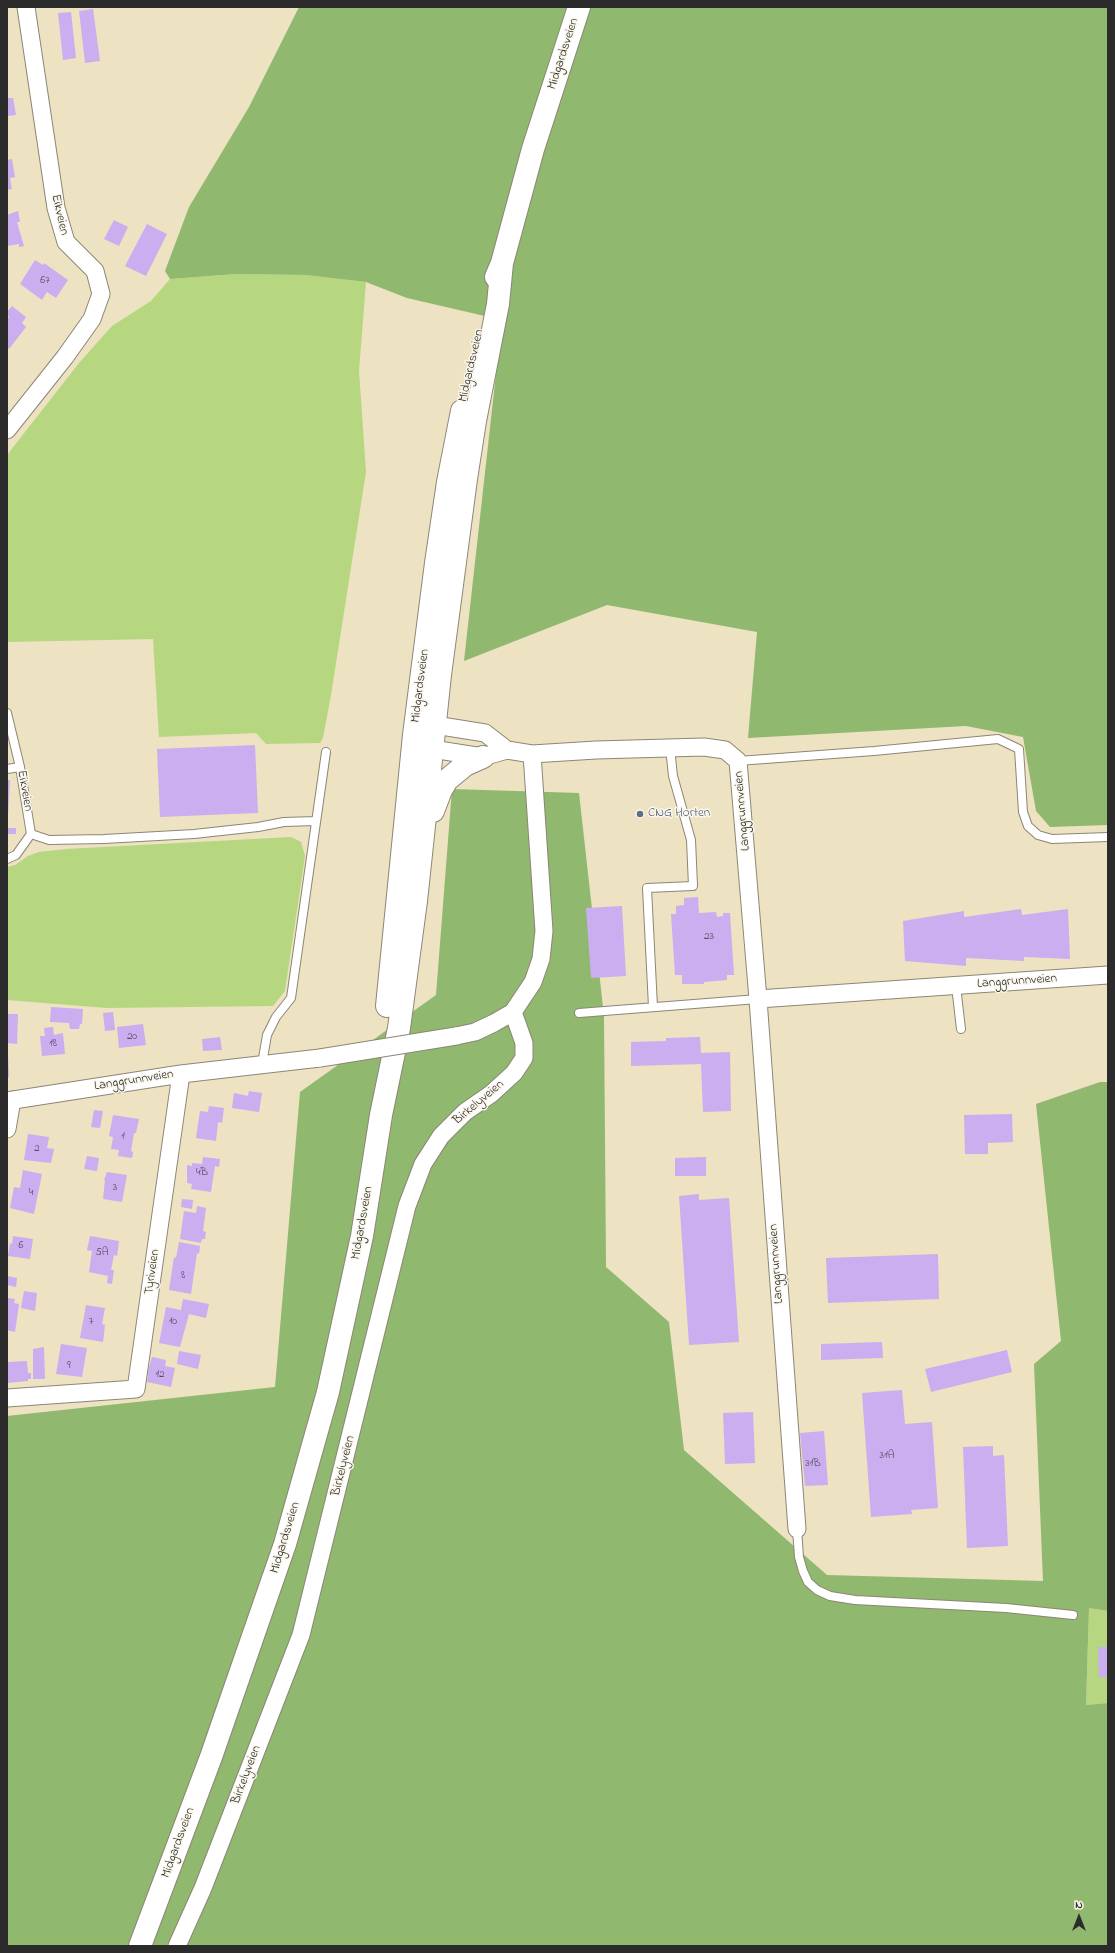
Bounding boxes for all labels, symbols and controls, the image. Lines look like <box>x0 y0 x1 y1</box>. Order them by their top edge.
street label: Midgardsveien <box>545 16 583 92</box>
street label: Eikveien <box>47 193 71 237</box>
house number: 67 <box>40 274 50 288</box>
street label: Midgardsveien <box>456 328 488 404</box>
street label: Midgardsveien <box>409 648 433 724</box>
street label: Eikveien <box>13 769 35 813</box>
street label: Langgrunnveien <box>732 770 754 852</box>
place label: CNG Horten <box>648 806 710 822</box>
marker: CNG Horten <box>635 809 645 819</box>
house number: 23 <box>704 930 714 944</box>
street label: Langgrunnveien <box>977 971 1057 993</box>
house number: 20 <box>127 1030 137 1044</box>
house number: 18 <box>49 1037 57 1051</box>
street label: Langgrunnveien <box>93 1067 175 1095</box>
street label: Birkelyveien <box>450 1077 508 1129</box>
house number: 1 <box>121 1130 125 1144</box>
house number: 2 <box>34 1142 40 1156</box>
house number: 4B <box>196 1166 208 1180</box>
house number: 3 <box>113 1181 117 1195</box>
street label: Midgardsveien <box>349 1185 377 1261</box>
house number: 4 <box>29 1186 33 1200</box>
street label: Langgrunnveien <box>766 1224 788 1304</box>
house number: 6 <box>19 1239 23 1253</box>
house number: 5A <box>95 1246 109 1260</box>
street label: Tyriveien <box>142 1248 164 1296</box>
house number: 8 <box>181 1269 185 1283</box>
house number: 7 <box>89 1315 93 1329</box>
house number: 10 <box>169 1315 177 1329</box>
house number: 9 <box>67 1359 71 1373</box>
house number: 12 <box>156 1368 164 1382</box>
street label: Birkelyveien <box>329 1434 359 1498</box>
house number: 31A <box>880 1449 894 1463</box>
house number: 31B <box>805 1457 821 1471</box>
street label: Midgardsveien <box>268 1500 304 1576</box>
street label: Birkelyveien <box>229 1743 265 1807</box>
street label: Midgardsveien <box>159 1805 199 1881</box>
north arrow <box>1059 1897 1099 1937</box>
text: N <box>1075 1897 1083 1913</box>

